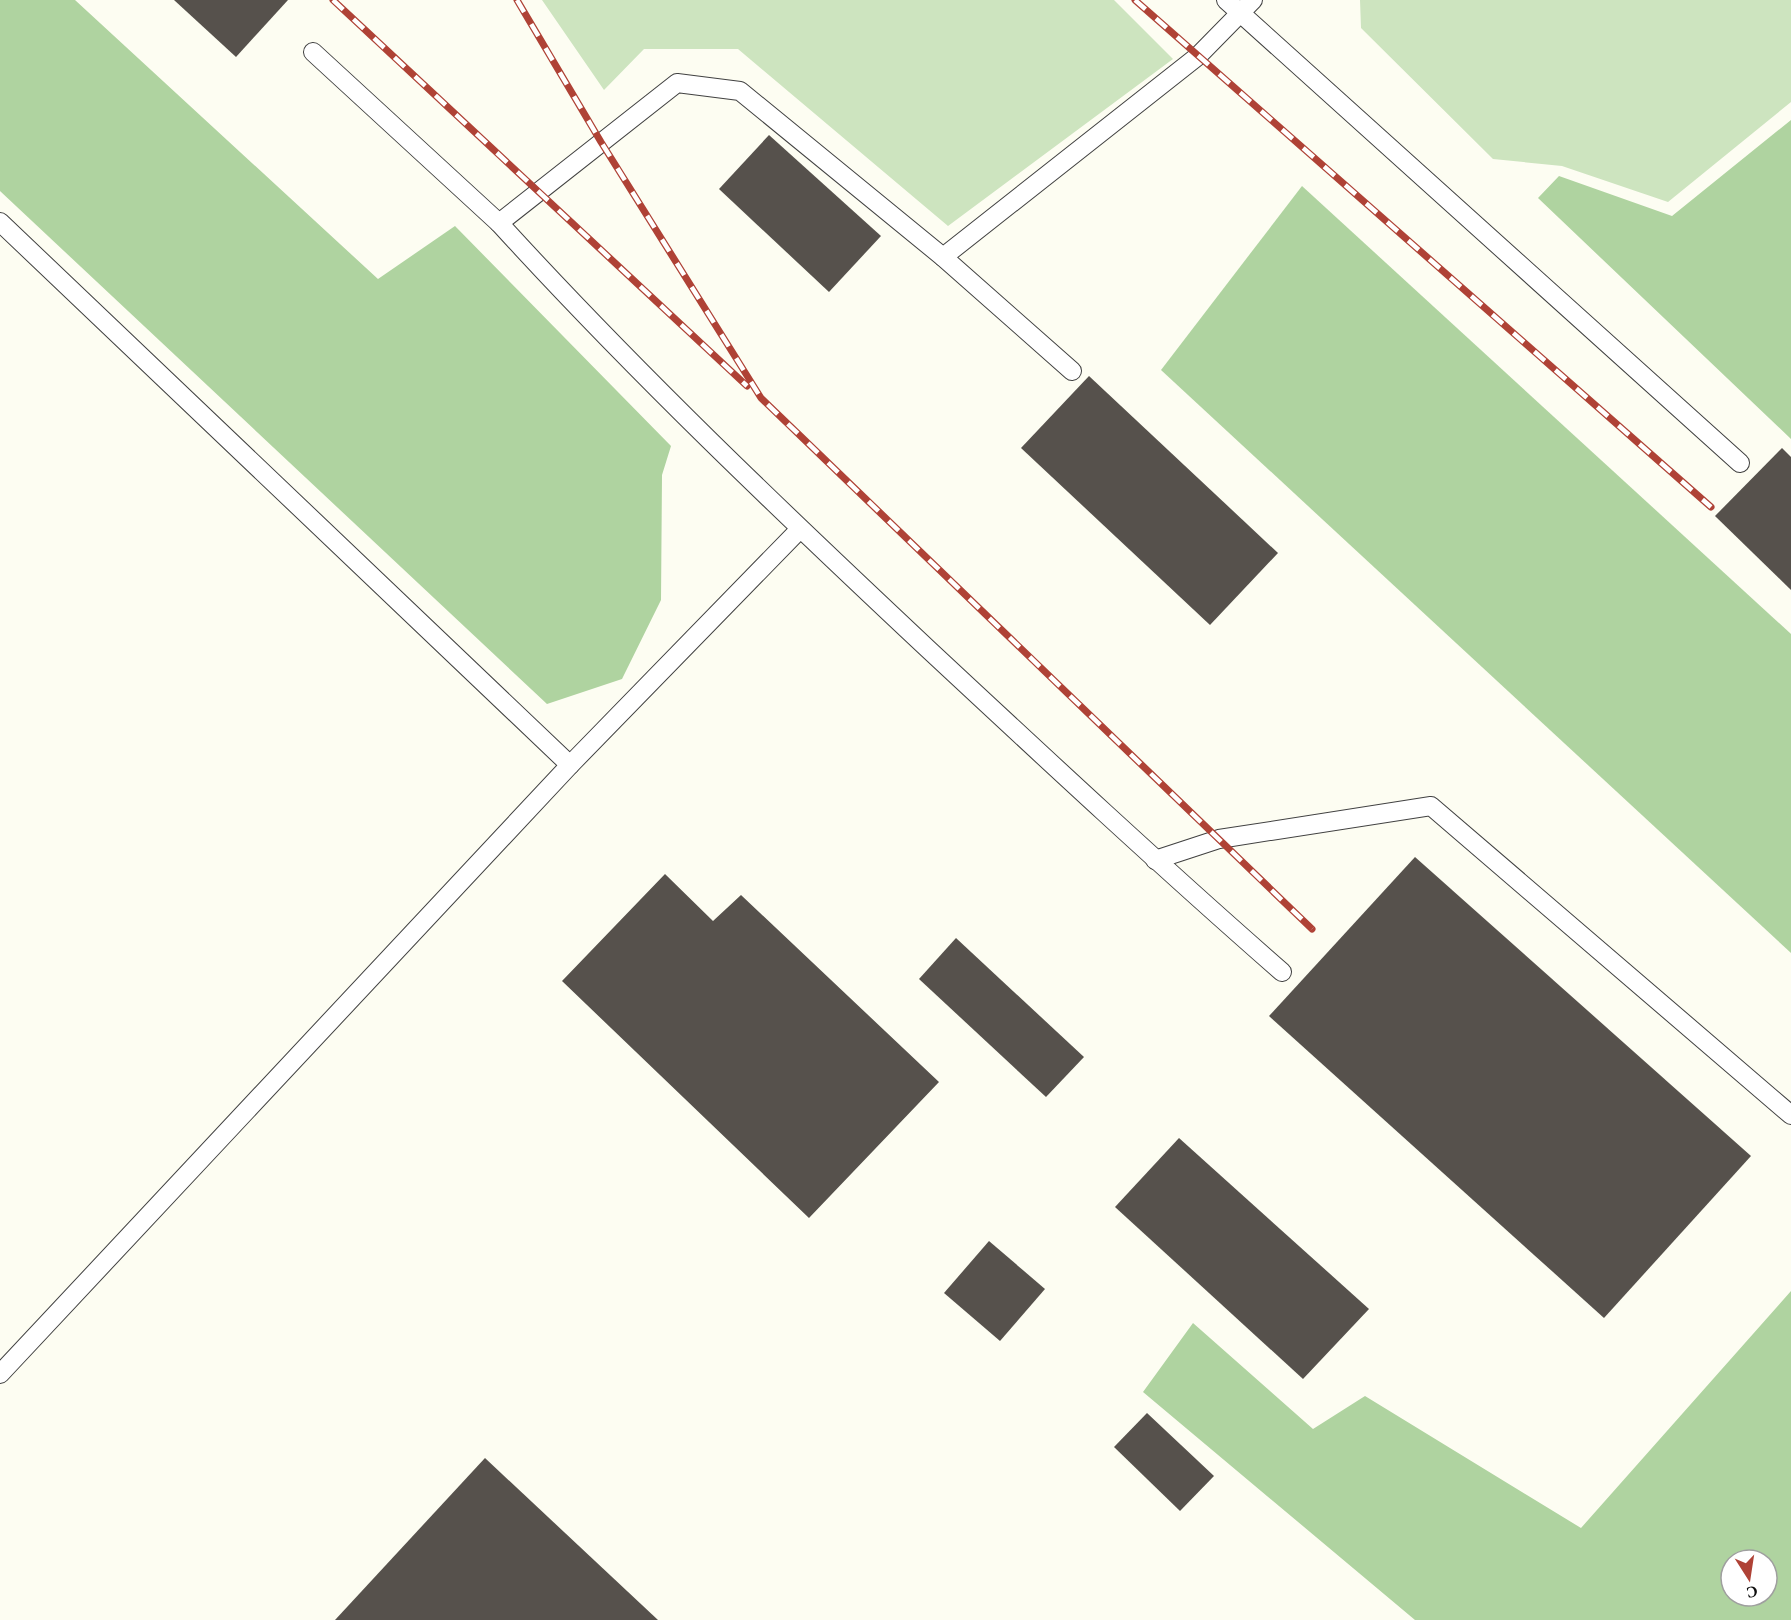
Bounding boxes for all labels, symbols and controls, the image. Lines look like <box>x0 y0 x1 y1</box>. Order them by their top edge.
north arrow <box>1719 1548 1779 1608</box>
text: С <box>1744 1579 1760 1605</box>

